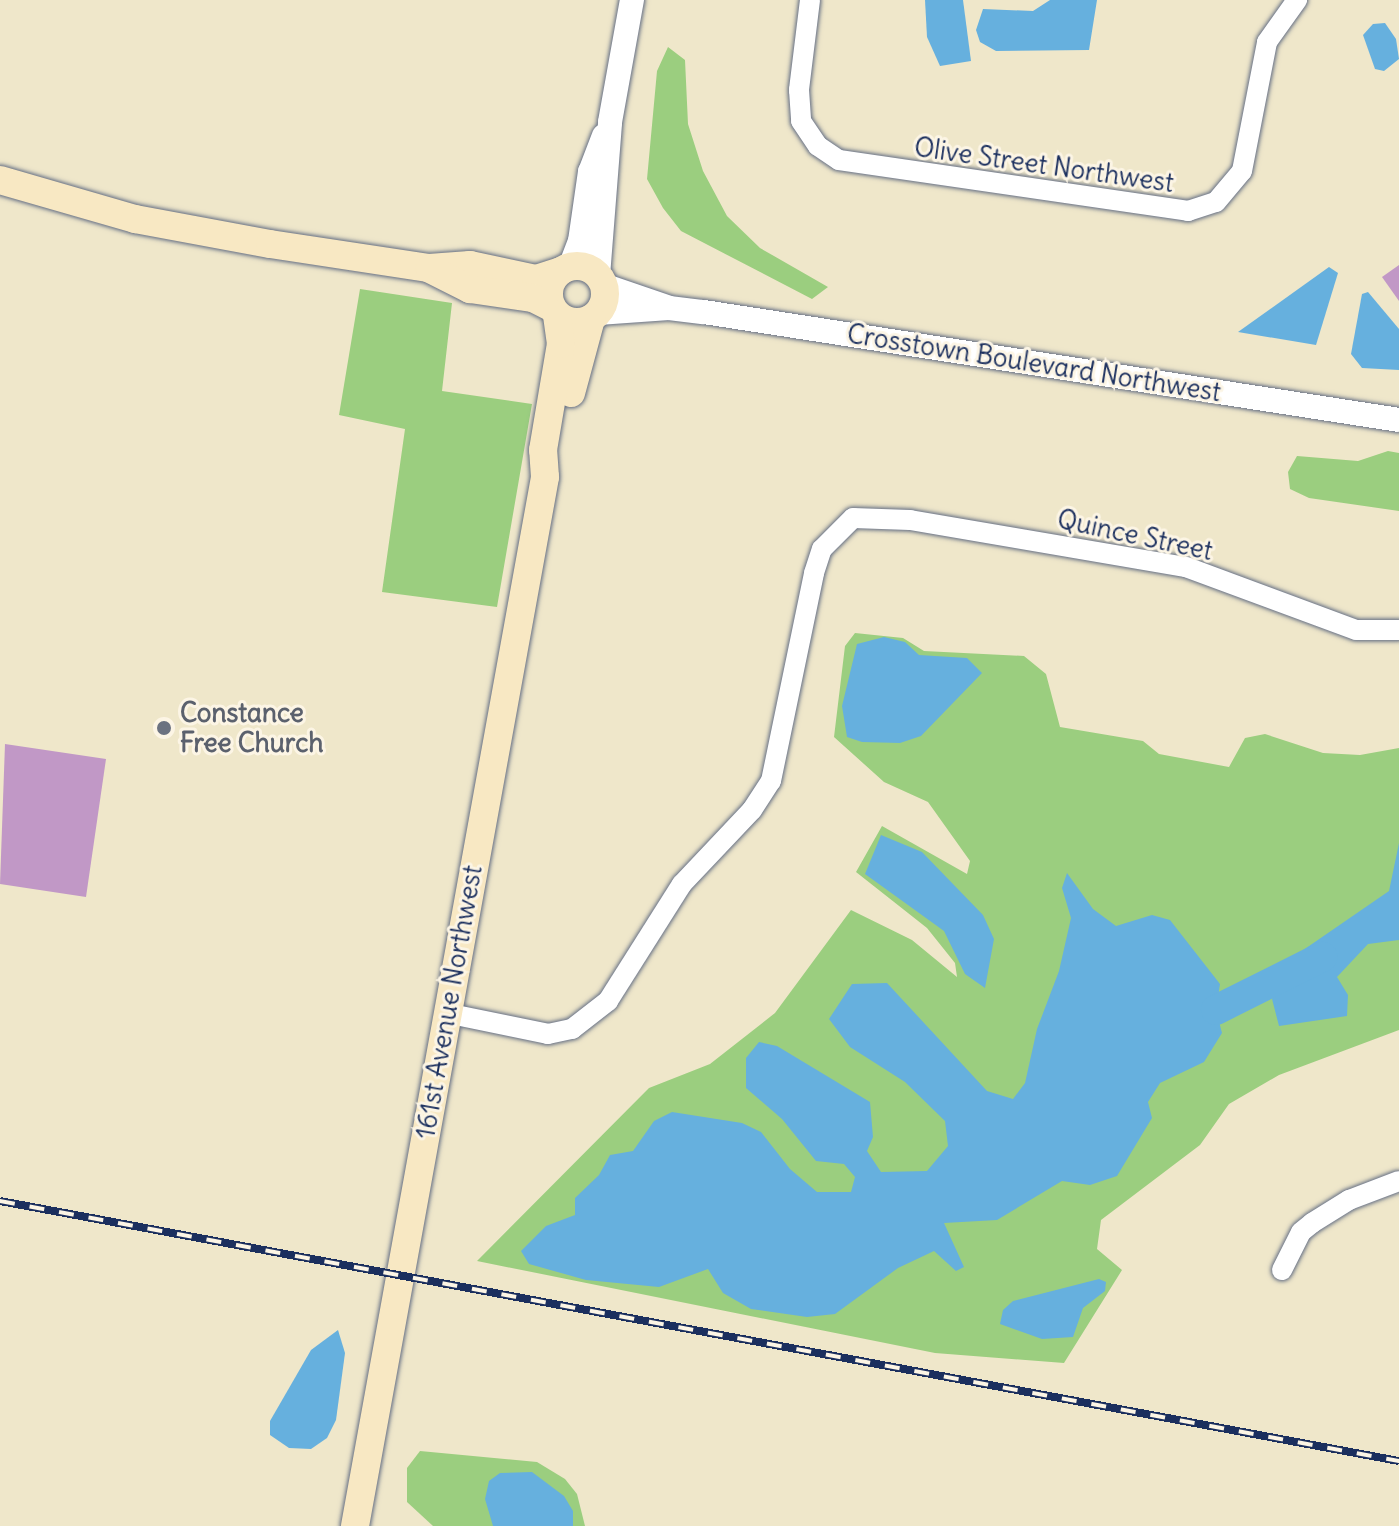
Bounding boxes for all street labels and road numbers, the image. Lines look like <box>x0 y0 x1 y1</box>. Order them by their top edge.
street label: Olive Street Northwest <box>912 131 1176 199</box>
street label: Crosstown Boulevard Northwest <box>845 318 1223 408</box>
street label: Quince Street <box>1054 503 1216 567</box>
street label: 161st Avenue Northwest <box>410 863 488 1141</box>

